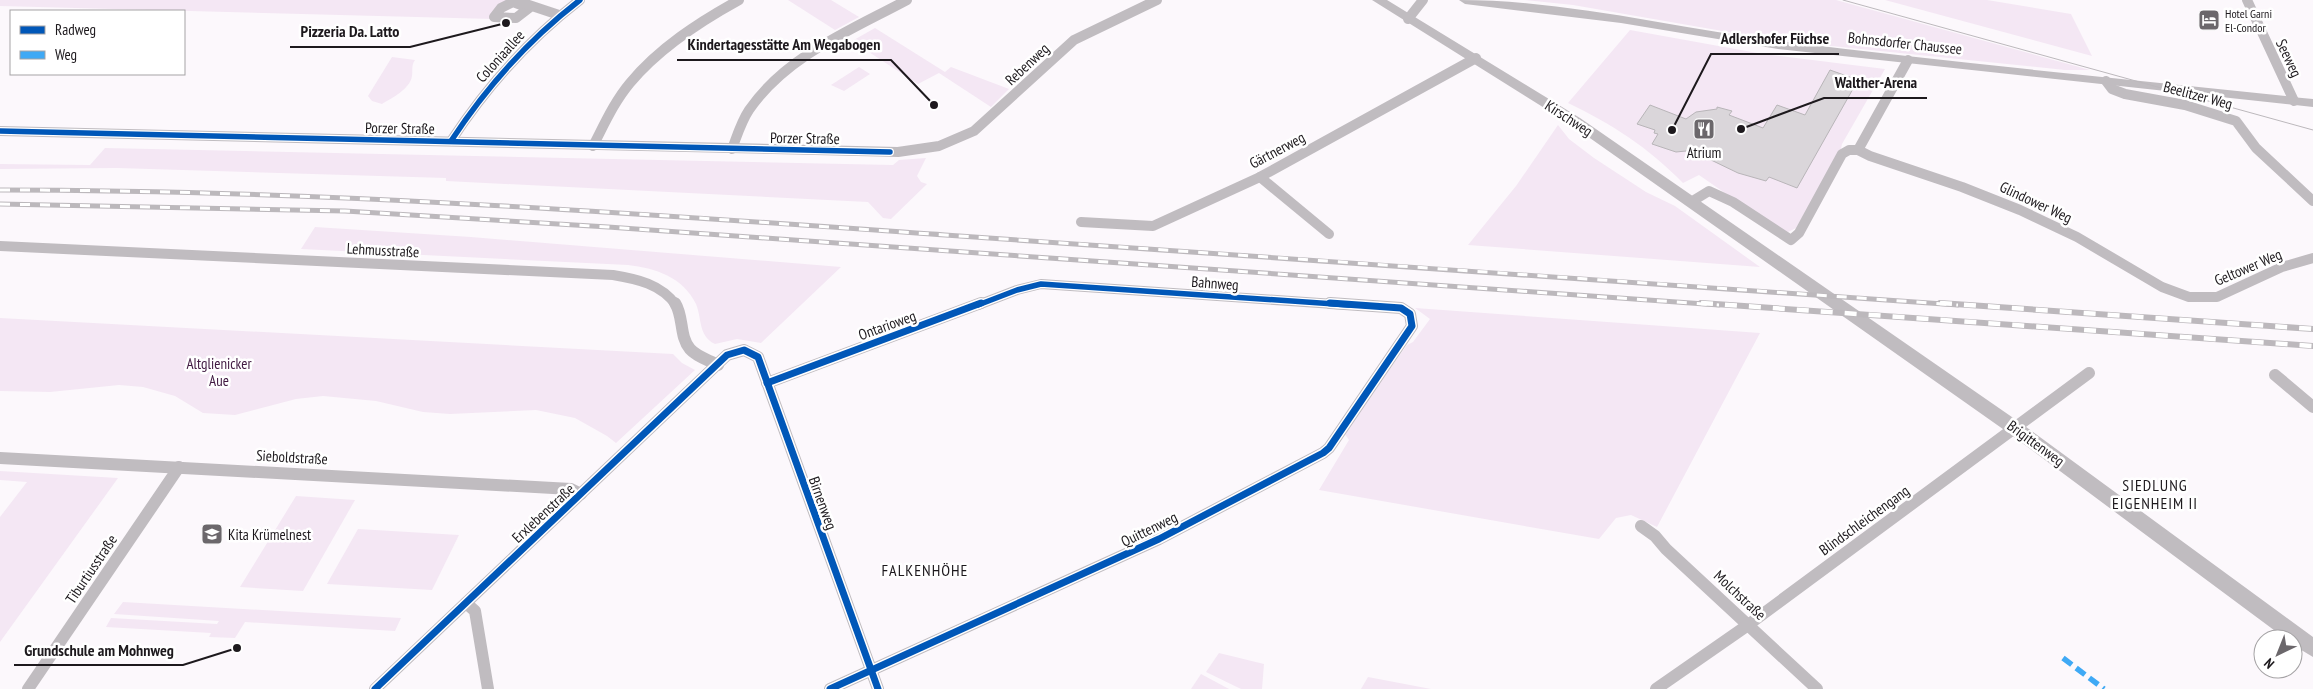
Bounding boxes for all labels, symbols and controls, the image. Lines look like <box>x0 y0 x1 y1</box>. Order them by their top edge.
place label: Hotel Garni El-Condor <box>2225 6 2272 35</box>
hotel icon: Hotel Garni El-Condor <box>2197 8 2221 32</box>
legend <box>10 10 185 75</box>
callout: Pizzeria Da. Latto <box>290 16 410 47</box>
text: Radweg <box>55 20 96 39</box>
text: Pizzeria Da. Latto <box>301 21 399 41</box>
callout: Adlershofer Füchse <box>1711 23 1839 54</box>
street label: Coloniaallee <box>472 26 528 86</box>
text: Adlershofer Füchse <box>1720 28 1829 48</box>
street label: Bohnsdorfer Chaussee <box>1847 28 1963 58</box>
callout: Kindertagesstätte Am Wegabogen <box>677 29 891 60</box>
text: Kindertagesstätte Am Wegabogen <box>688 34 880 54</box>
street label: Seeweg <box>2272 36 2306 80</box>
street label: Rebenweg <box>1001 39 1053 89</box>
text: Weg <box>55 45 77 64</box>
callout: Walther-Arena <box>1824 67 1927 98</box>
text: Walther-Arena <box>1834 72 1918 92</box>
street label: Beelitzer Weg <box>2161 77 2235 113</box>
street label: Kirschweg <box>1542 96 1596 140</box>
restaurant icon: Atrium <box>1692 117 1716 141</box>
street label: Porzer Straße <box>365 118 435 138</box>
street label: Gärtnerweg <box>1246 127 1308 173</box>
street label: Porzer Straße <box>770 128 840 148</box>
place label: Atrium <box>1687 143 1721 162</box>
street label: Glindower Weg <box>1997 177 2075 227</box>
street label: Lehmusstraße <box>346 239 420 261</box>
street label: Geltower Weg <box>2211 244 2285 290</box>
street label: Bahnweg <box>1191 272 1239 294</box>
street label: Ontarioweg <box>856 306 918 344</box>
park label: Altglienicker Aue <box>186 354 252 390</box>
street label: Brigittenweg <box>2004 416 2068 470</box>
street label: Sieboldstraße <box>256 446 328 468</box>
street label: Birnenweg <box>805 474 841 532</box>
district label: SIEDLUNG EIGENHEIM II <box>2112 475 2198 513</box>
street label: Erxlebenstraße <box>508 479 578 547</box>
street label: Blindschleichengang <box>1815 481 1913 559</box>
street label: Quittenweg <box>1118 507 1180 551</box>
school or university icon: Kita Krümelnest <box>200 522 224 546</box>
place label: Kita Krümelnest <box>228 525 311 544</box>
street label: Tiburtiusstraße <box>61 531 121 607</box>
district label: FALKENHÖHE <box>882 560 968 580</box>
street label: Molchstraße <box>1710 566 1770 624</box>
north arrow <box>2253 629 2303 679</box>
callout: Grundschule am Mohnweg <box>14 634 183 665</box>
text: Grundschule am Mohnweg <box>24 640 174 660</box>
text: N <box>2260 654 2278 673</box>

